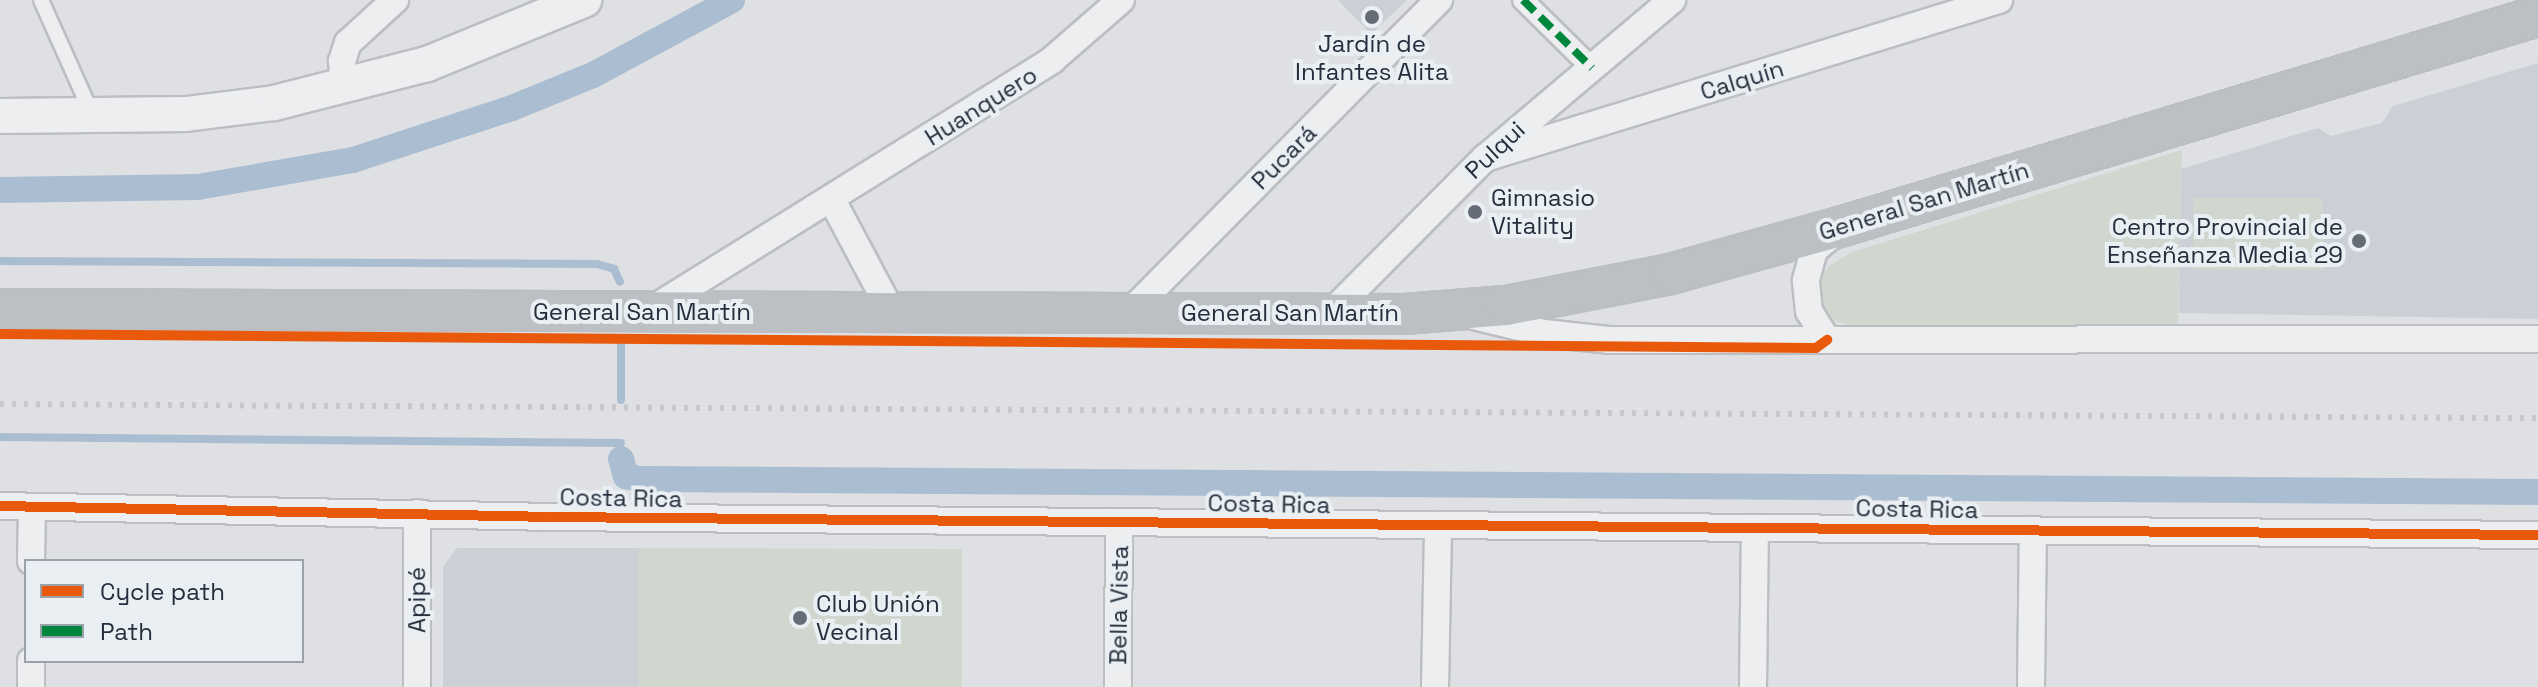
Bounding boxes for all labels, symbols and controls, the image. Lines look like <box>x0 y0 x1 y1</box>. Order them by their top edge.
marker: Jardín de Infantes Alita <box>1363 8 1381 26</box>
place label: Jardín de Infantes Alita <box>1295 30 1449 86</box>
street label: Calquín <box>1697 54 1787 106</box>
street label: Huanquero <box>920 60 1042 152</box>
street label: Pulqui <box>1459 115 1531 185</box>
street label: Pucará <box>1246 119 1322 195</box>
street label: General San Martín <box>1816 155 2032 247</box>
place label: Gimnasio Vitality <box>1491 184 1595 240</box>
marker: Gimnasio Vitality <box>1466 203 1484 221</box>
place label: Centro Provincial de Enseñanza Media 29 <box>2107 213 2343 269</box>
marker: Centro Provincial de Enseñanza Media 29 <box>2350 232 2368 250</box>
street label: General San Martín <box>533 298 751 326</box>
street label: General San Martín <box>1181 299 1399 327</box>
street label: Costa Rica <box>559 483 683 513</box>
street label: Costa Rica <box>1207 489 1331 519</box>
street label: Costa Rica <box>1855 494 1979 524</box>
street label: Bella Vista <box>1104 545 1134 665</box>
legend <box>24 559 304 663</box>
street label: Apipé <box>403 567 431 633</box>
text: Cycle path <box>100 576 225 607</box>
place label: Club Unión Vecinal <box>816 590 940 646</box>
marker: Club Unión Vecinal <box>791 609 809 627</box>
text: Path <box>100 616 153 647</box>

